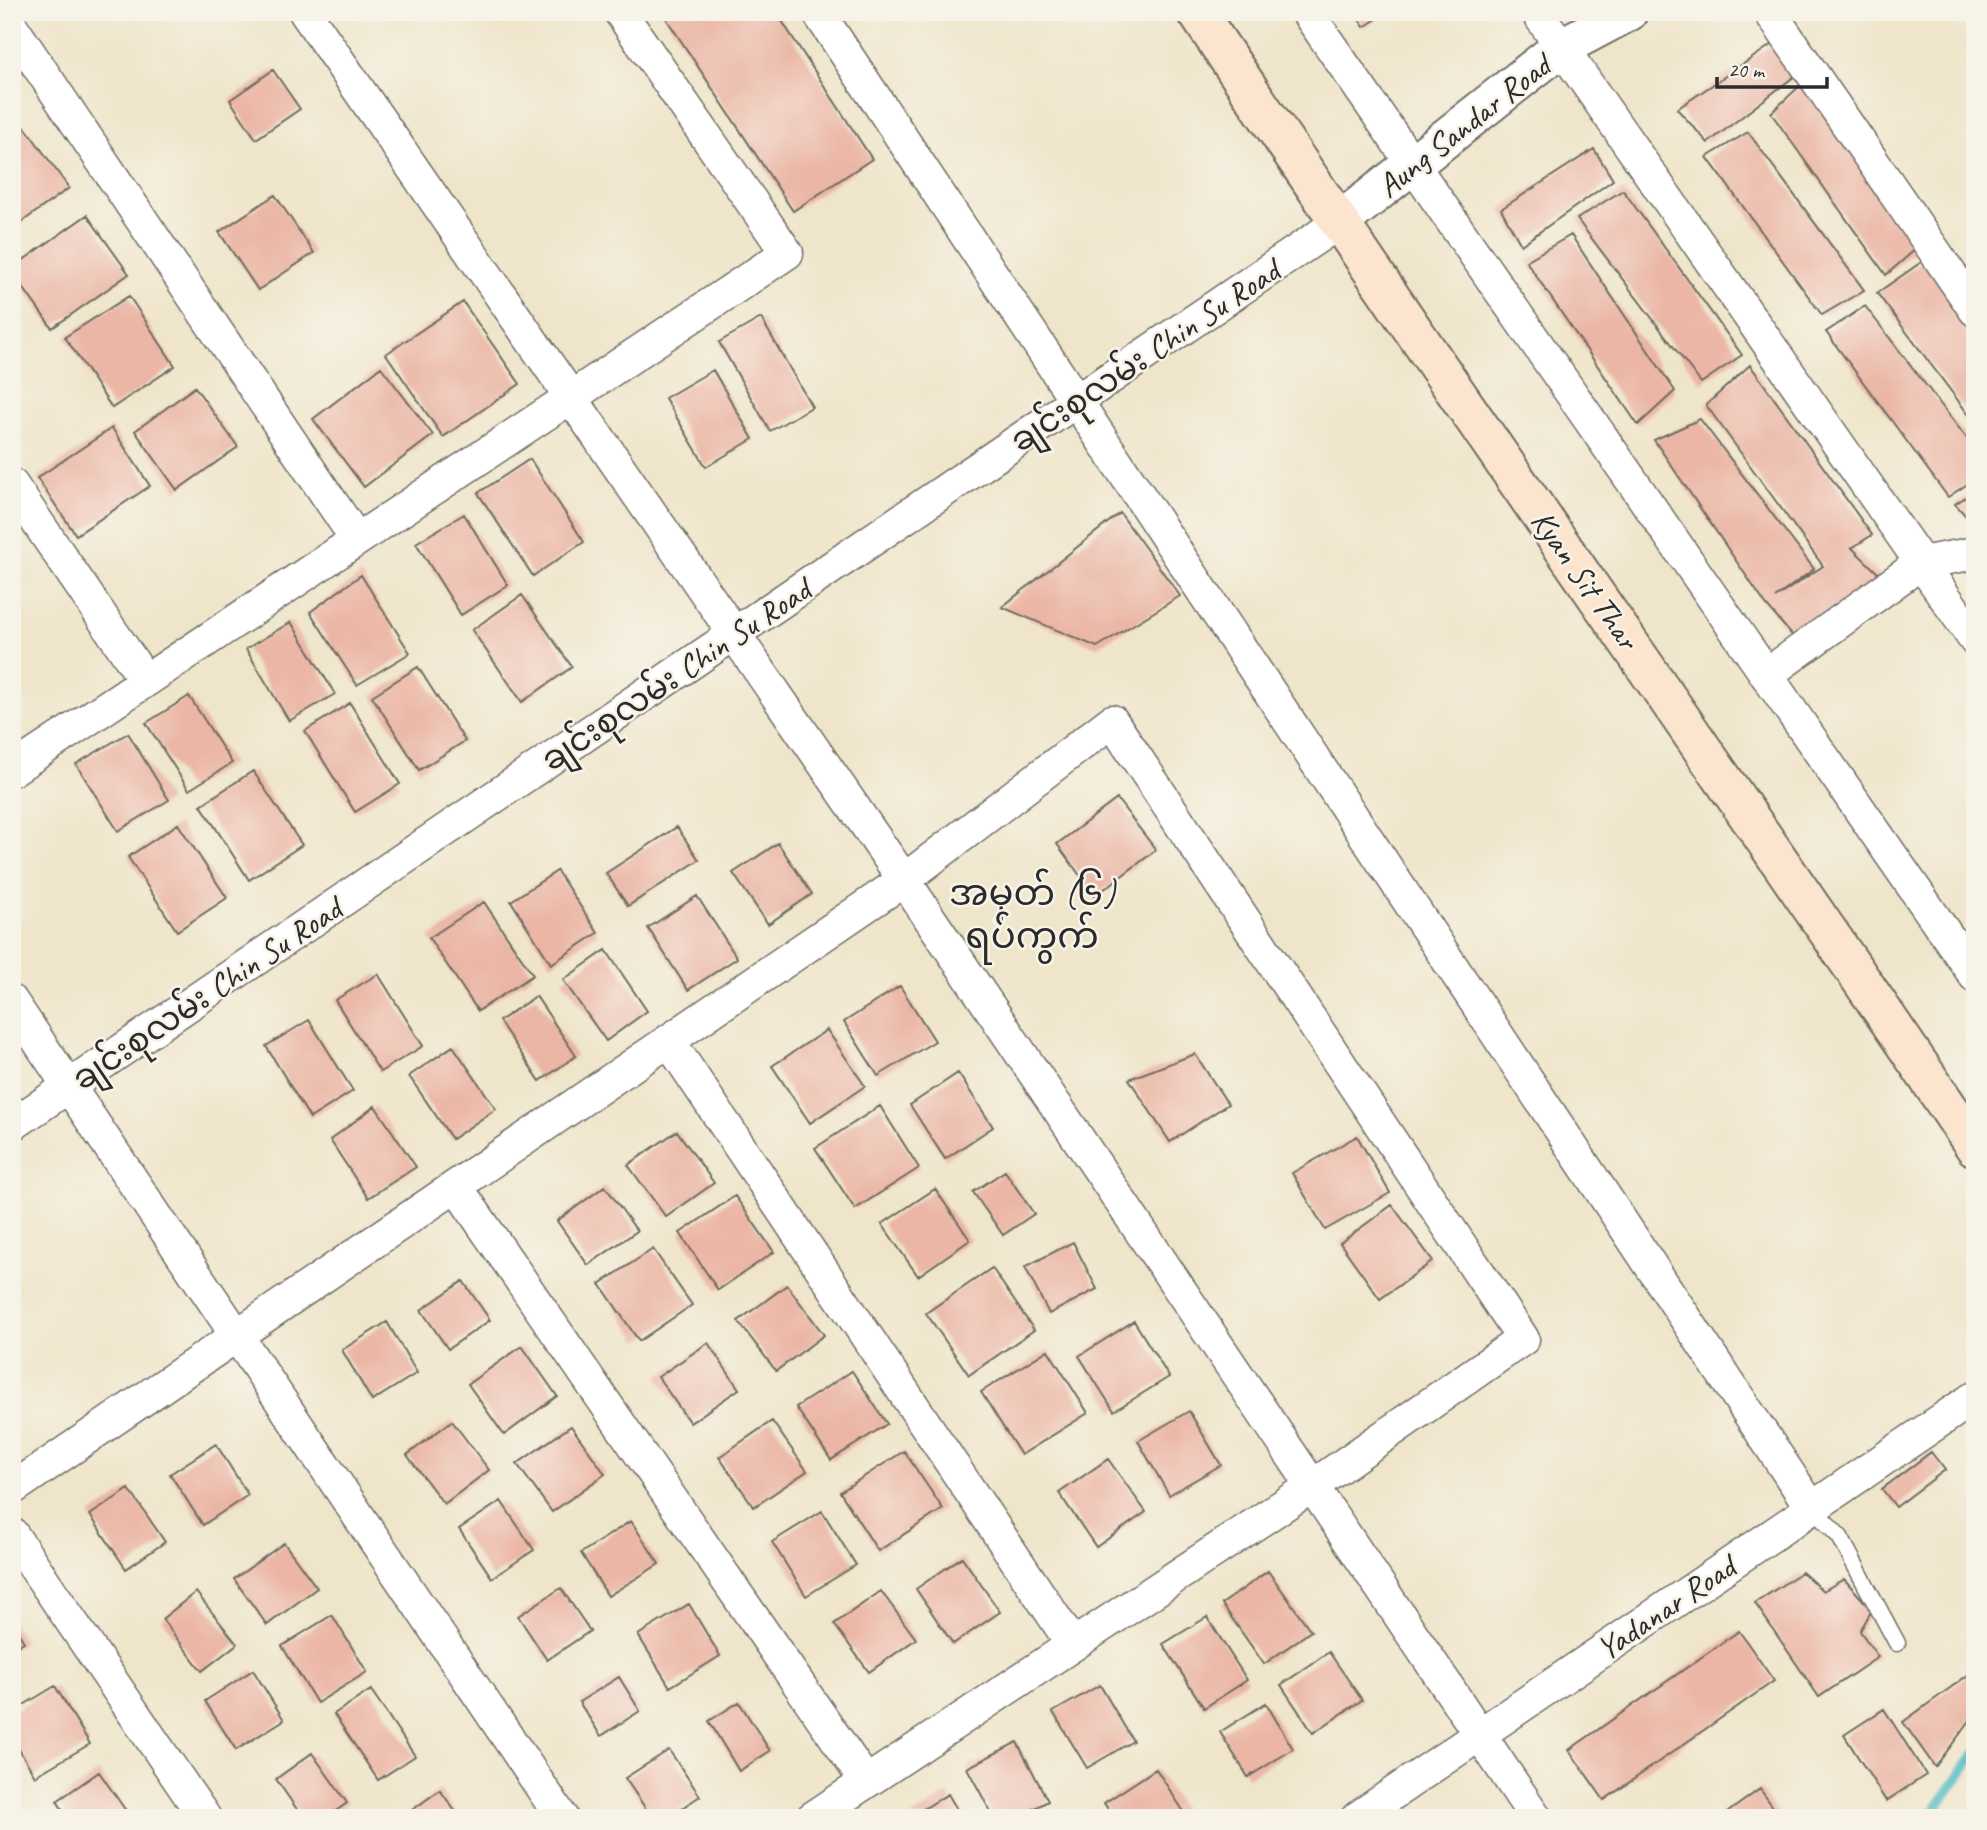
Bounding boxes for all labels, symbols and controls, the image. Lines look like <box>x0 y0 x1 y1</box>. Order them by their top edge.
street label: Aung Sandar Road <box>1368 42 1563 207</box>
scale bar <box>1717 46 1828 90</box>
text: 20 m <box>1728 57 1766 83</box>
street label: ချင်းစုလမ်း Chin Su Road <box>1001 246 1294 466</box>
street label: Kyan Sit Thar <box>1522 502 1650 659</box>
street label: ချင်းစုလမ်း Chin Su Road <box>532 565 825 785</box>
district label: အမှတ် (၆) ရပ်ကွက် <box>949 868 1117 965</box>
street label: ချင်းစုလမ်း Chin Su Road <box>63 884 356 1104</box>
street label: Yadanar Road <box>1588 1543 1747 1670</box>

